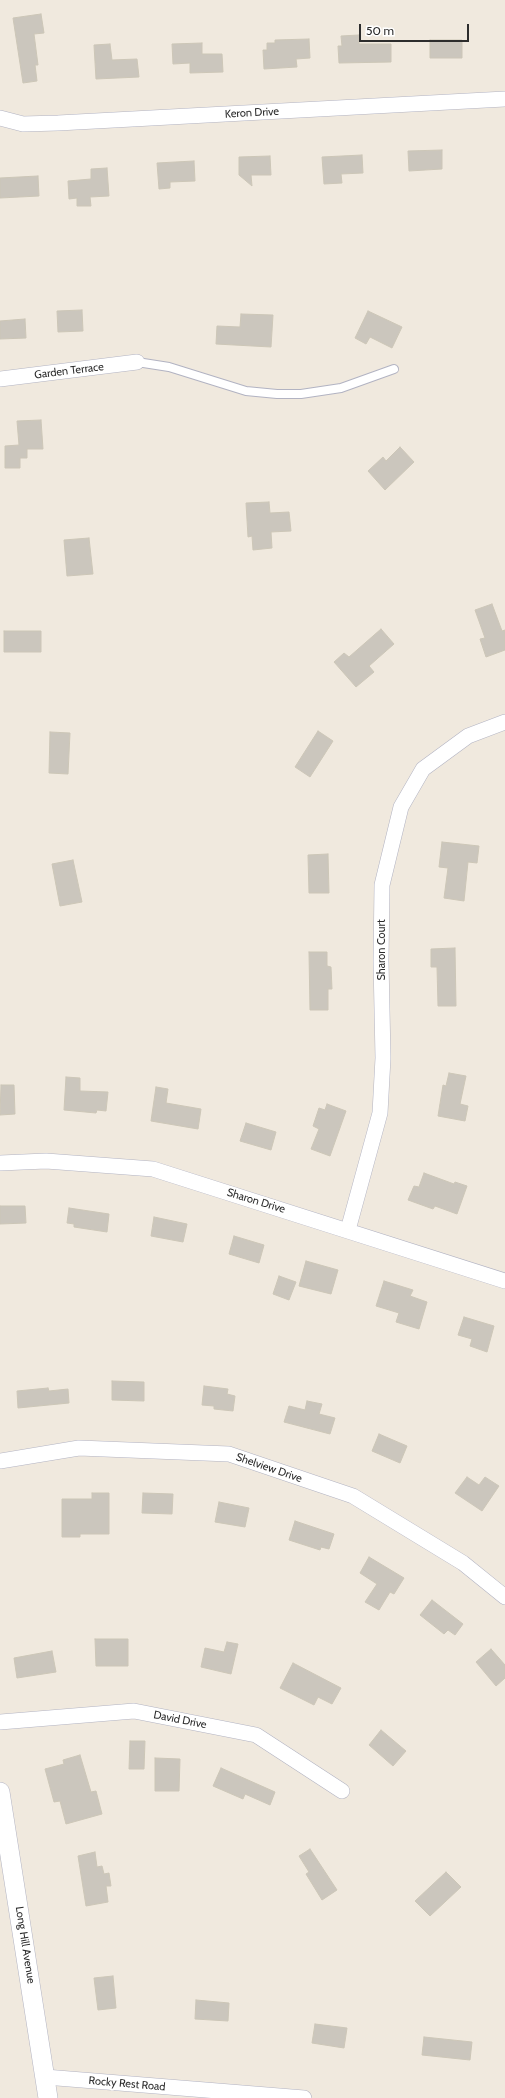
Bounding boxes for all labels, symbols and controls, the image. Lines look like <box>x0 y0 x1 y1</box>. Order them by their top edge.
scale bar <box>361 16 471 42</box>
text: 50 m <box>366 23 394 38</box>
street label: Keron Drive <box>225 105 279 121</box>
street label: Garden Terrace <box>34 360 104 382</box>
street label: Sharon Court <box>375 919 389 981</box>
street label: Sharon Drive <box>225 1186 287 1216</box>
street label: Shelview Drive <box>234 1451 304 1485</box>
street label: David Drive <box>152 1708 208 1732</box>
street label: Long Hill Avenue <box>12 1905 38 1985</box>
street label: Rocky Rest Road <box>88 2074 166 2094</box>

